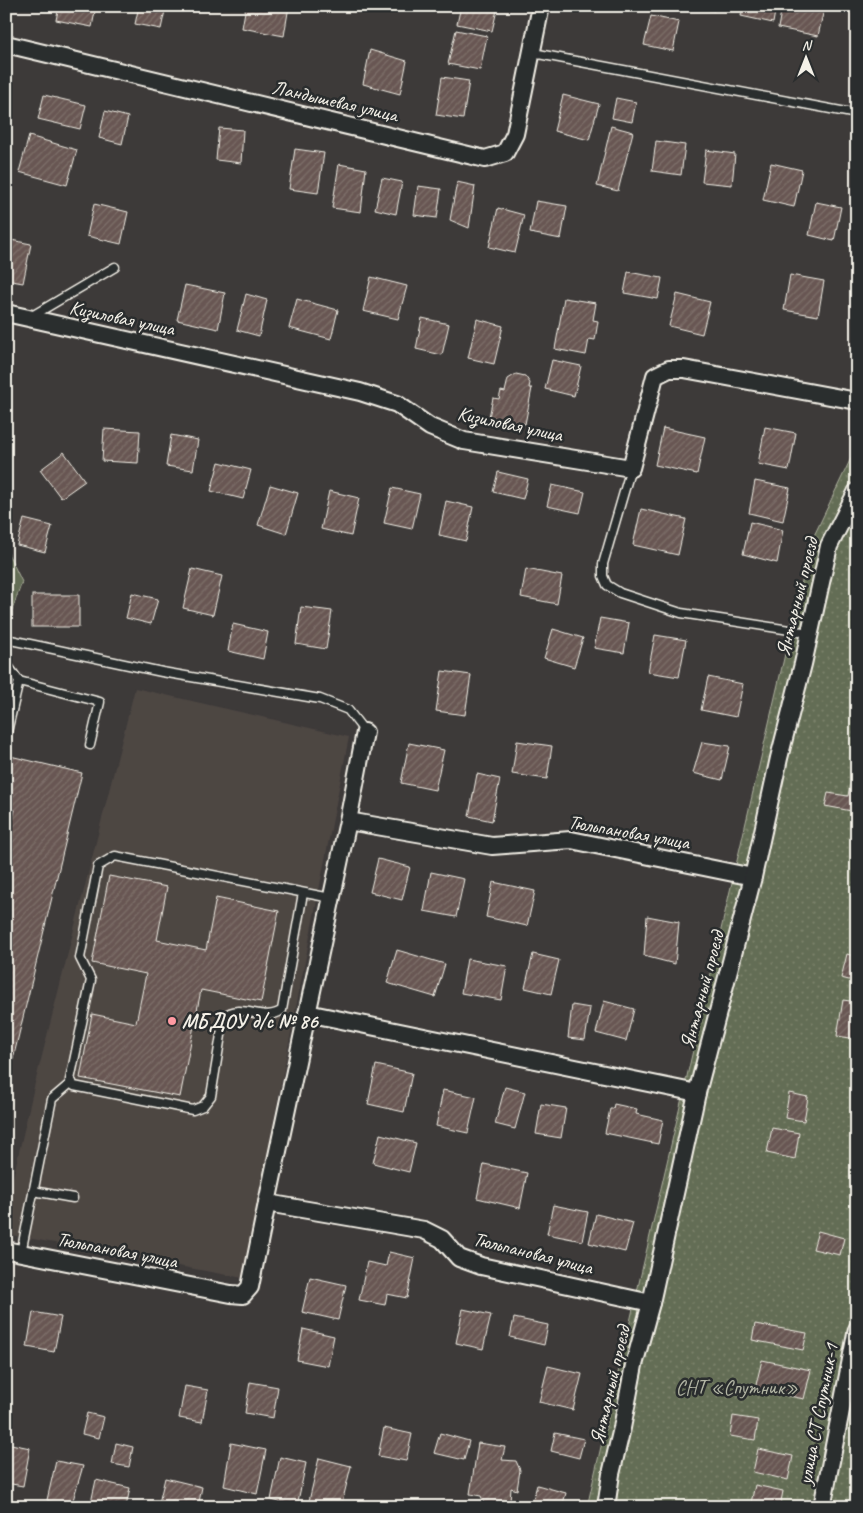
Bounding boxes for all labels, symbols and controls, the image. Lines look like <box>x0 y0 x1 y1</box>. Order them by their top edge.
north arrow <box>780 32 830 82</box>
text: N <box>802 37 813 54</box>
street label: Ландышевая улица <box>270 74 402 128</box>
street label: Кизиловая улица <box>67 295 179 343</box>
street label: Кизиловая улица <box>455 401 567 449</box>
street label: Янтарный проезд <box>770 533 824 659</box>
street label: Тюльпановая улица <box>567 809 693 855</box>
street label: Янтарный проезд <box>674 926 730 1052</box>
place label: МБДОУ д/с № 86 <box>182 1009 319 1034</box>
marker: МБДОУ д/с № 86 <box>166 1015 178 1027</box>
street label: Тюльпановая улица <box>54 1226 181 1274</box>
street label: Тюльпановая улица <box>471 1226 597 1280</box>
street label: Янтарный проезд <box>584 1321 636 1447</box>
street label: улица СТ Спутник-1 <box>792 1340 844 1488</box>
park label: СНТ «Спутник» <box>676 1375 798 1400</box>

